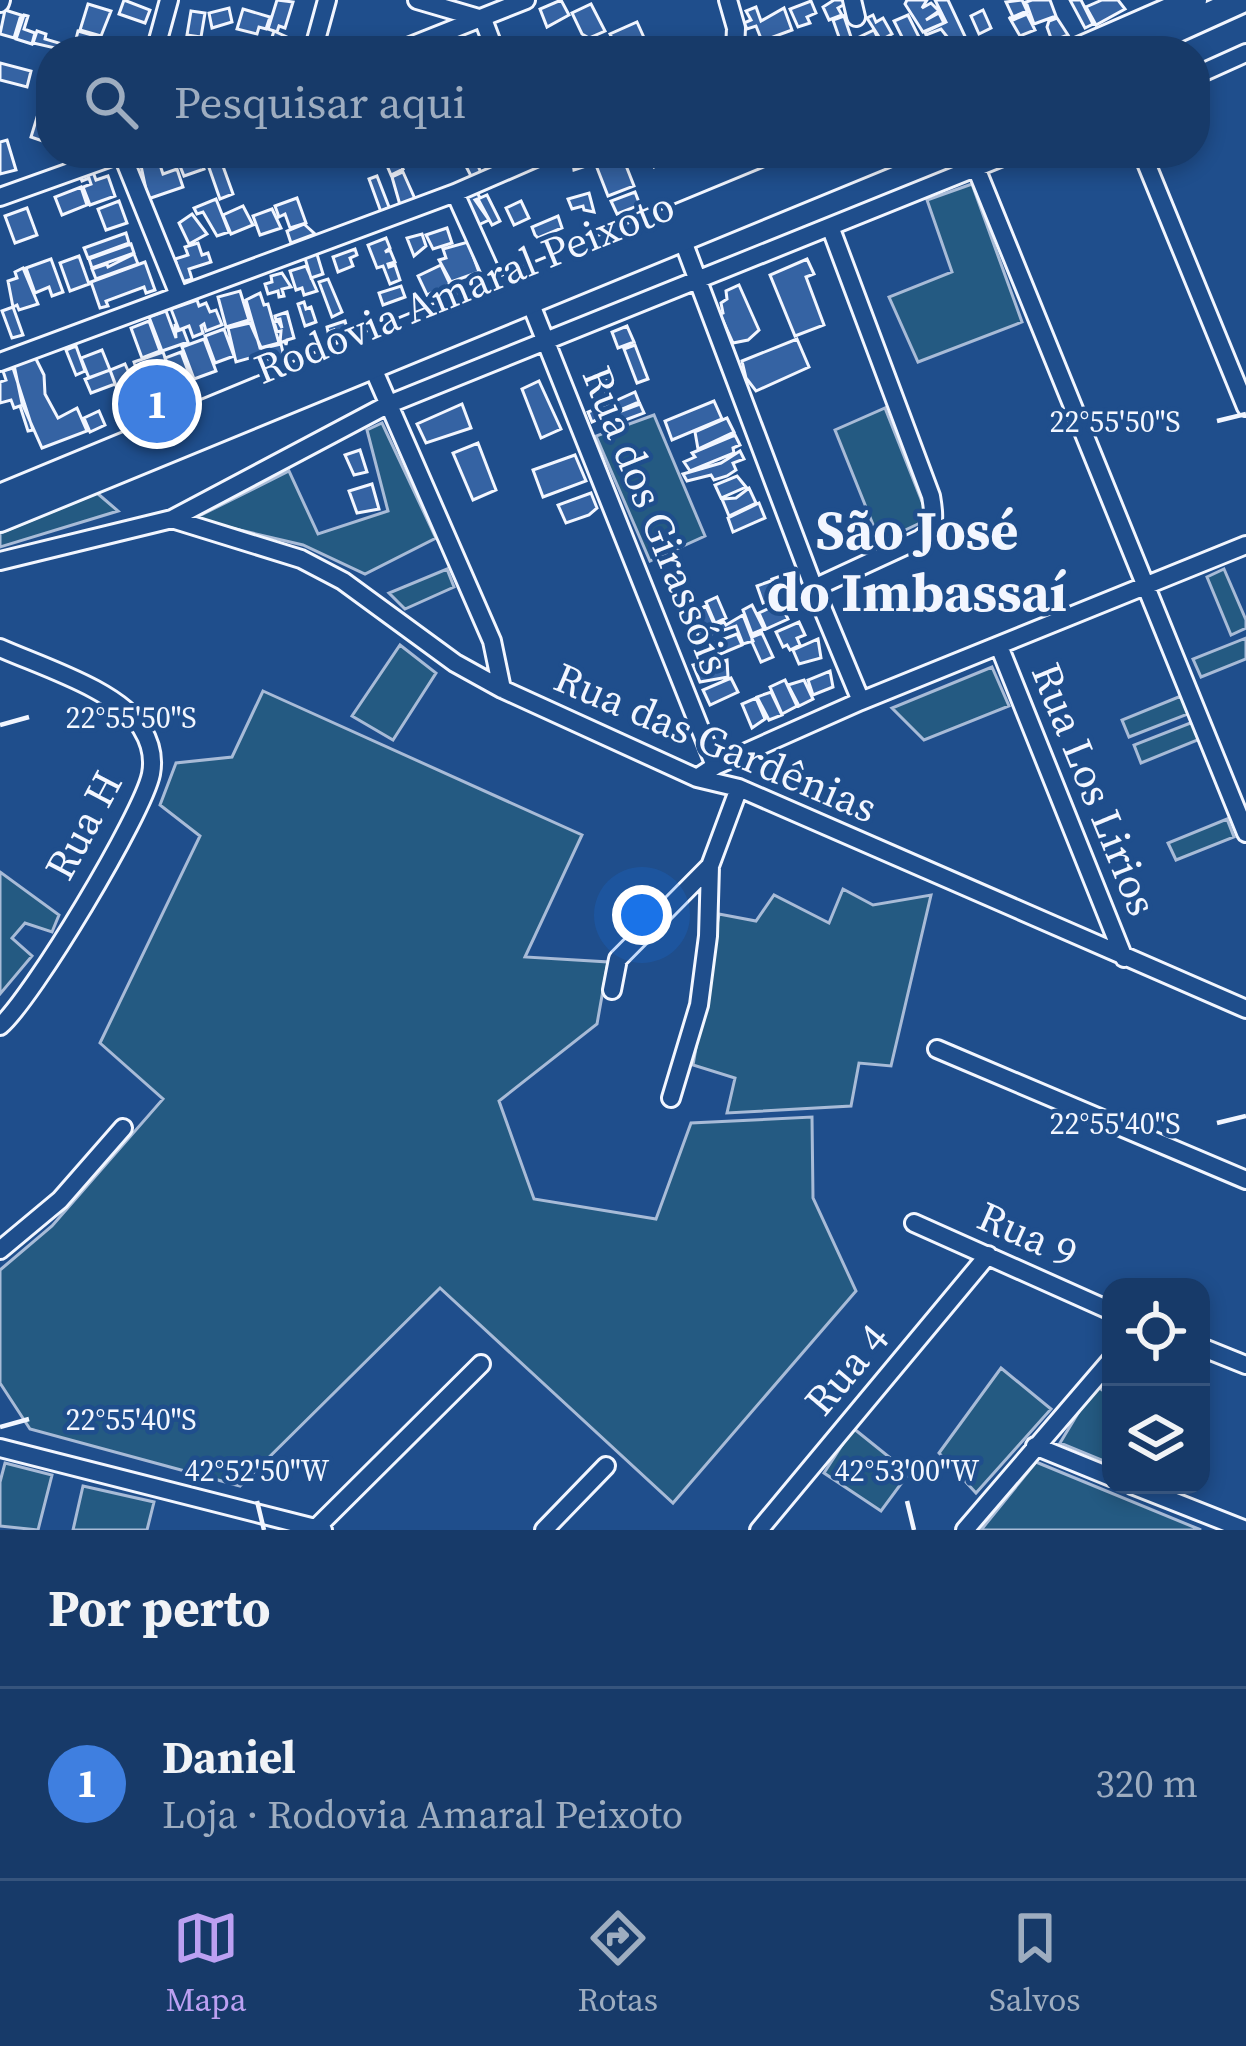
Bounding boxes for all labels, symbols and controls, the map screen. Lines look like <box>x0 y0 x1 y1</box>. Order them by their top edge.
search box <box>36 36 1210 168</box>
icon: search <box>78 69 144 135</box>
text: Pesquisar aqui <box>174 71 466 133</box>
street label: Rodovia Amaral Peixoto <box>245 176 683 398</box>
street label: Rua dos Girassóis <box>569 357 745 683</box>
pin: 1 <box>118 359 196 449</box>
text: 22°55'50"S <box>1049 401 1181 442</box>
district label: São José do Imbassaí <box>767 493 1067 629</box>
street label: Rua das Gardênias <box>546 648 886 836</box>
street label: Rua Los Lirios <box>1018 654 1172 924</box>
text: 22°55'50"S <box>65 697 197 738</box>
street label: Rua H <box>30 760 136 890</box>
your location <box>612 885 672 945</box>
text: 22°55'40"S <box>1049 1103 1181 1144</box>
street label: Rua 9 <box>969 1186 1087 1282</box>
map controls <box>1102 1278 1210 1494</box>
button: locate <box>1102 1278 1210 1386</box>
street label: Rua 4 <box>791 1311 901 1427</box>
button: layers <box>1102 1386 1210 1494</box>
text: 22°55'40"S <box>65 1399 197 1440</box>
text: 42°52'50"W <box>185 1450 330 1491</box>
text: 42°53'00"W <box>835 1450 980 1491</box>
text: Por perto <box>48 1573 271 1643</box>
text: Daniel <box>162 1726 296 1788</box>
text: 1 <box>76 1757 98 1810</box>
text: 320 m <box>1095 1757 1198 1810</box>
text: Loja · Rodovia Amaral Peixoto <box>162 1788 683 1841</box>
tab: Mapa <box>165 1905 247 2022</box>
tab: Rotas <box>577 1905 658 2022</box>
tab: Salvos <box>989 1905 1081 2022</box>

